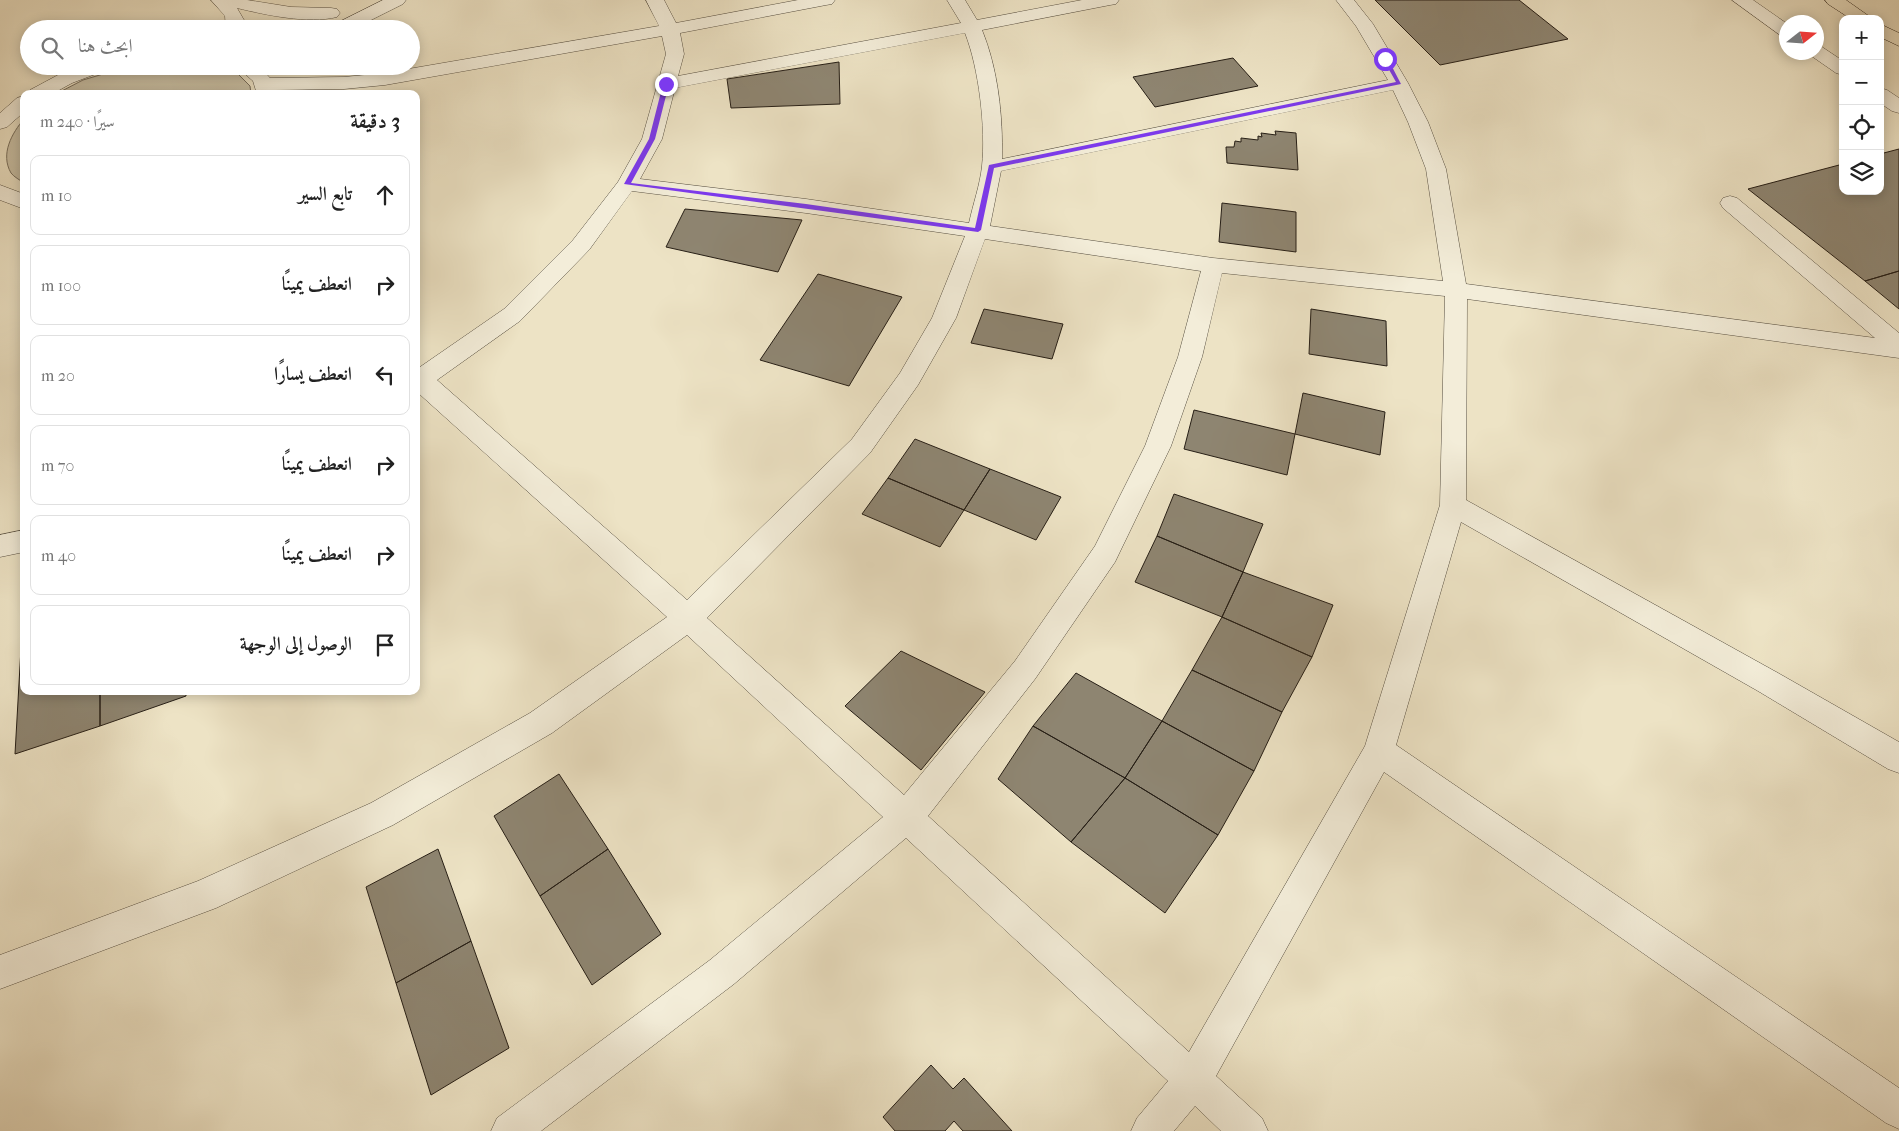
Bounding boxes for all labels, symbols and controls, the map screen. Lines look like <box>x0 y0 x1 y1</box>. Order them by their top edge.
north arrow <box>1779 15 1824 60</box>
map controls <box>1839 15 1884 195</box>
button: + <box>1839 15 1884 60</box>
search box <box>20 20 420 75</box>
icon: search <box>38 34 66 62</box>
text: ابحث هنا <box>78 35 133 57</box>
route start <box>1374 48 1397 71</box>
button: − <box>1839 60 1884 105</box>
route end <box>655 73 678 96</box>
button: locate <box>1839 105 1884 150</box>
text: 3 دقيقة <box>350 109 400 133</box>
text: سيرًا · 240 m <box>40 112 115 131</box>
button: layers <box>1839 150 1884 195</box>
icon: ahead <box>371 181 399 209</box>
text: تابع السير <box>298 183 352 205</box>
text: 10 m <box>41 186 72 205</box>
icon: right <box>371 271 399 299</box>
text: انعطف يمينًا <box>282 273 352 295</box>
text: 100 m <box>41 276 81 295</box>
icon: left <box>371 361 399 389</box>
text: انعطف يسارًا <box>274 363 352 385</box>
text: 20 m <box>41 366 75 385</box>
icon: right <box>371 451 399 479</box>
text: انعطف يمينًا <box>282 453 352 475</box>
text: 70 m <box>41 456 74 475</box>
icon: right <box>371 541 399 569</box>
text: انعطف يمينًا <box>282 543 352 565</box>
text: 40 m <box>41 546 76 565</box>
icon: arrive <box>371 631 399 659</box>
text: الوصول إلى الوجهة <box>240 633 352 655</box>

